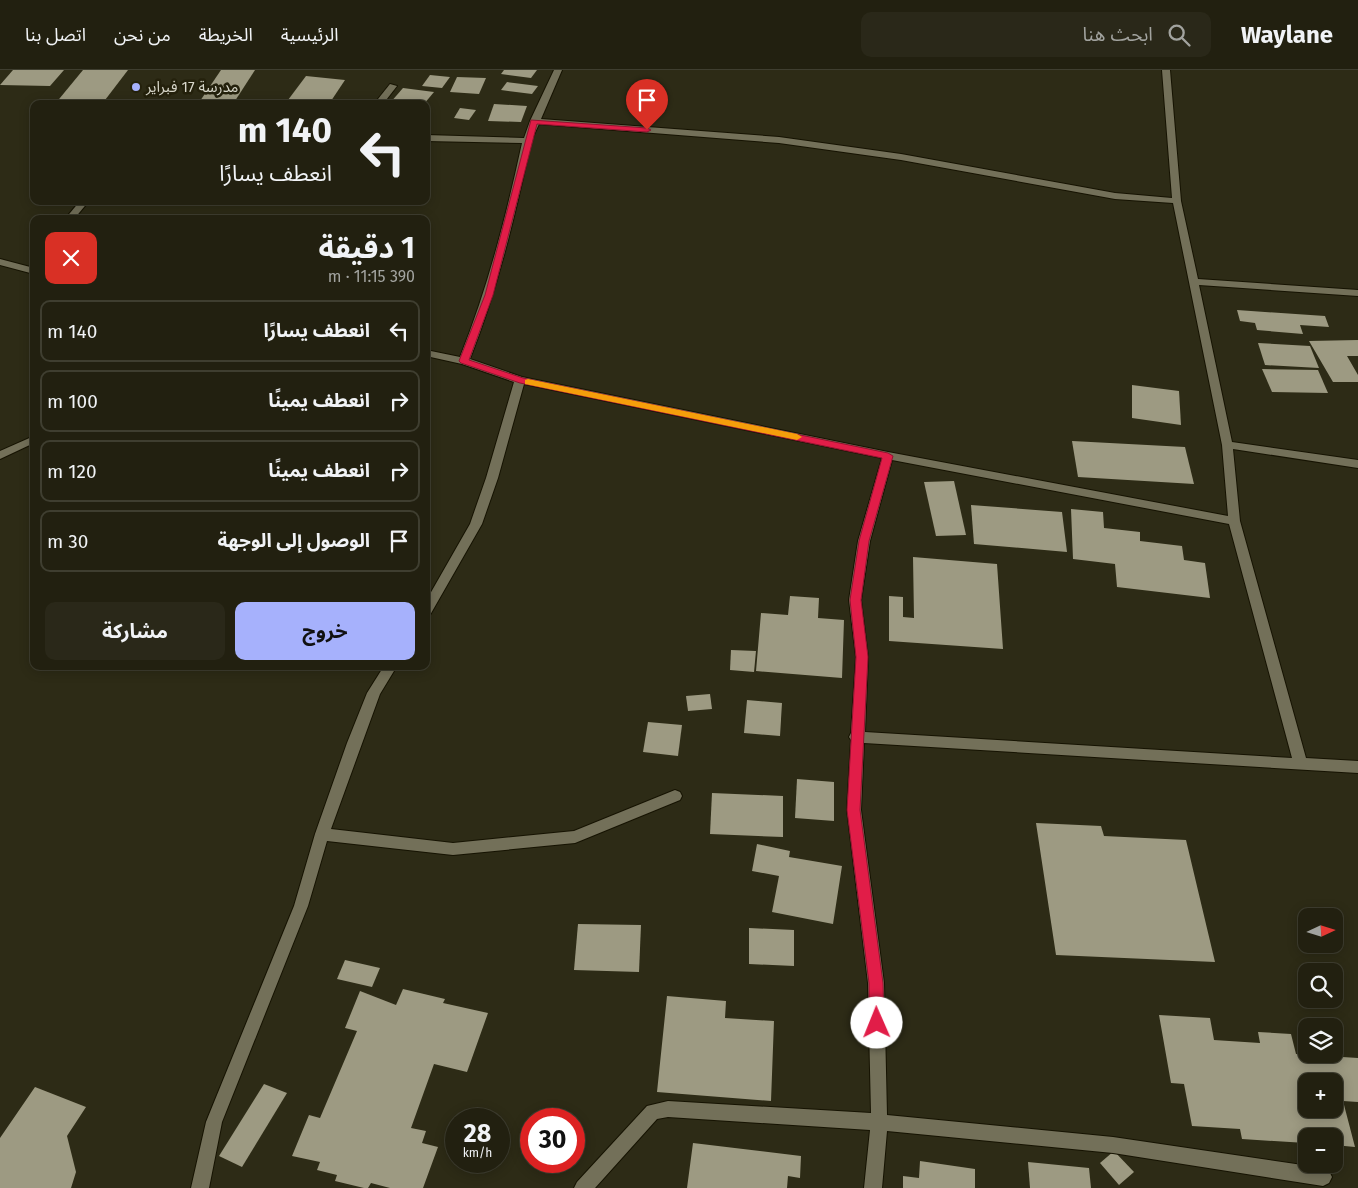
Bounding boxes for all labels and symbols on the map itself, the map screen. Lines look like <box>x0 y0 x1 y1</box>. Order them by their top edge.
place label: مدرسة 17 فبراير <box>145 78 238 96</box>
pin <box>626 79 668 130</box>
marker: مدرسة 17 فبراير <box>130 81 142 93</box>
north arrow <box>1298 908 1342 952</box>
position arrow <box>850 996 902 1048</box>
speed limit sign: 30 <box>520 1108 585 1173</box>

